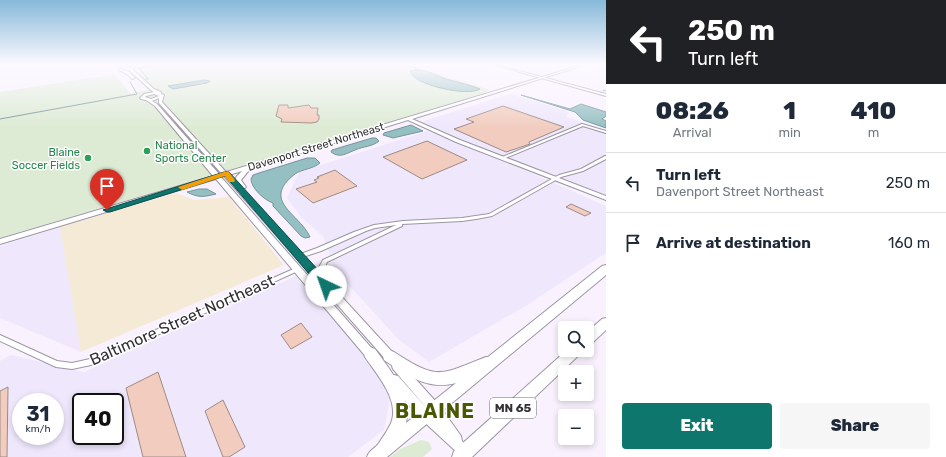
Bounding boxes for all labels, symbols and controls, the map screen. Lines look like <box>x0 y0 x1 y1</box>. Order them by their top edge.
text: 250 m <box>688 14 775 47</box>
icon: left <box>622 16 674 68</box>
text: Turn left <box>688 48 758 70</box>
text: 08:26 <box>656 97 729 125</box>
text: 1 <box>783 97 796 125</box>
text: 410 <box>851 97 896 125</box>
street label: Davenport Street Northeast <box>246 120 386 174</box>
text: Arrival <box>673 125 712 140</box>
text: min <box>778 125 801 140</box>
text: m <box>868 125 879 140</box>
place label: National Sports Center <box>155 139 227 165</box>
place label: Blaine Soccer Fields <box>12 146 80 172</box>
marker: National Sports Center <box>142 146 152 156</box>
marker: Blaine Soccer Fields <box>83 153 93 163</box>
text: Turn left <box>656 166 721 184</box>
pin <box>90 169 124 210</box>
icon: left <box>622 172 644 194</box>
text: 250 m <box>886 174 930 192</box>
icon: arrive <box>96 175 118 197</box>
text: Davenport Street Northeast <box>656 184 824 199</box>
icon: arrive <box>622 232 644 254</box>
text: Arrive at destination <box>656 234 811 252</box>
text: 160 m <box>888 234 930 252</box>
position arrow <box>305 265 347 307</box>
street label: Baltimore Street Northeast <box>87 271 277 369</box>
map controls <box>558 321 594 445</box>
button: search <box>558 321 594 357</box>
button: + <box>558 365 594 401</box>
speed limit sign: 40 <box>72 393 124 445</box>
road number: MN 65 <box>490 398 536 418</box>
district label: BLAINE <box>395 399 475 423</box>
text: 31 <box>27 402 49 426</box>
button: Exit <box>622 403 772 449</box>
button: Share <box>780 403 930 449</box>
button: − <box>558 409 594 445</box>
text: km/h <box>26 423 50 435</box>

